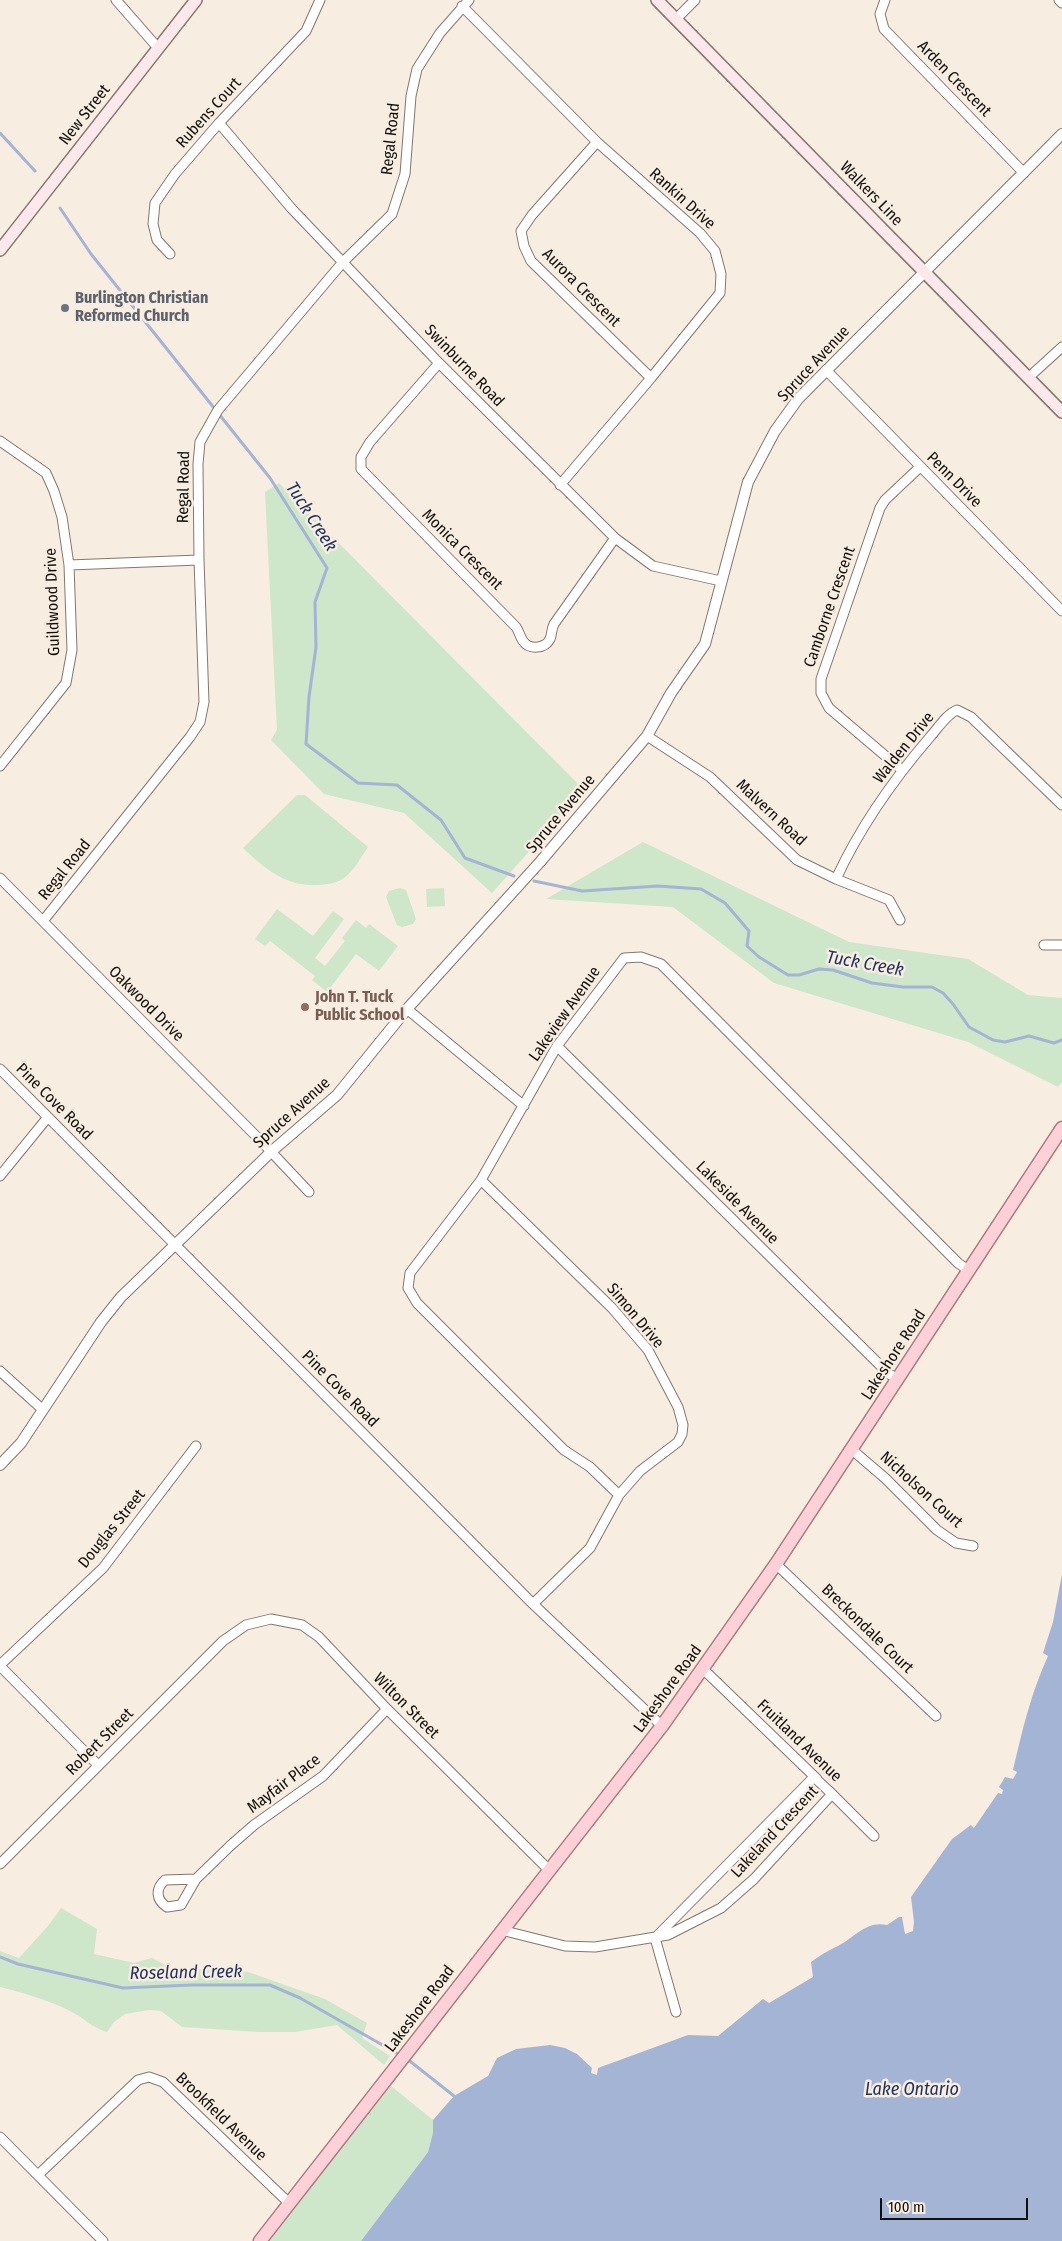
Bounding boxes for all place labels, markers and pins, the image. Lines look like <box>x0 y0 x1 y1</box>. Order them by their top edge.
place label: Burlington Christian Reformed Church <box>75 289 208 327</box>
marker: Burlington Christian Reformed Church <box>59 302 71 314</box>
place label: John T. Tuck Public School <box>315 988 404 1026</box>
marker: John T. Tuck Public School <box>299 1001 311 1013</box>

